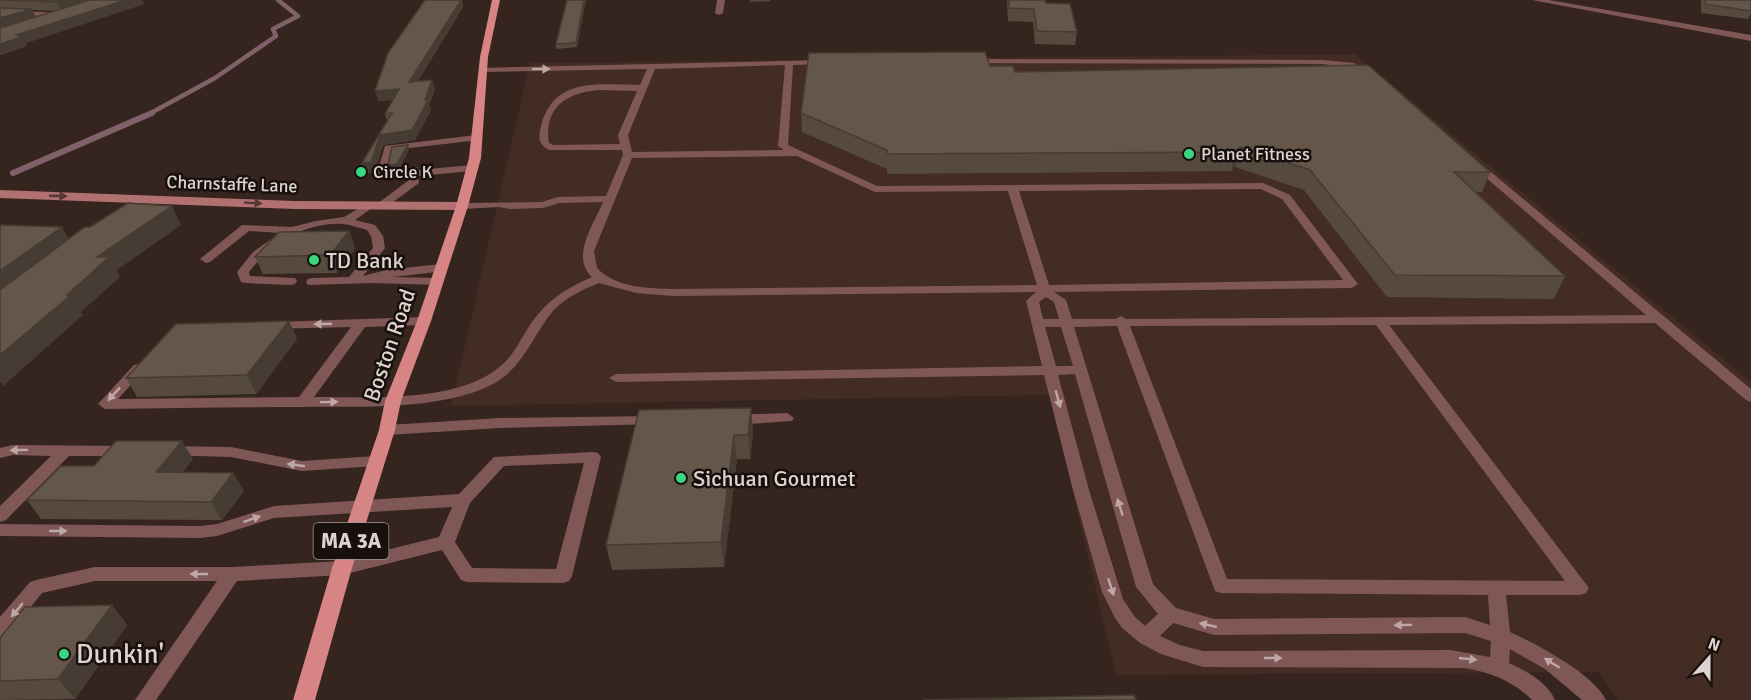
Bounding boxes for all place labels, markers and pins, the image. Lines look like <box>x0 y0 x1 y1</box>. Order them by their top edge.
place label: Planet Fitness <box>1201 143 1310 165</box>
marker: Planet Fitness <box>1182 147 1196 161</box>
place label: Circle K <box>373 161 433 183</box>
marker: Circle K <box>354 165 368 179</box>
place label: TD Bank <box>326 247 403 274</box>
marker: TD Bank <box>307 253 321 267</box>
place label: Sichuan Gourmet <box>693 465 856 492</box>
marker: Sichuan Gourmet <box>674 471 688 485</box>
place label: Dunkin' <box>76 638 164 671</box>
marker: Dunkin' <box>57 647 71 661</box>

